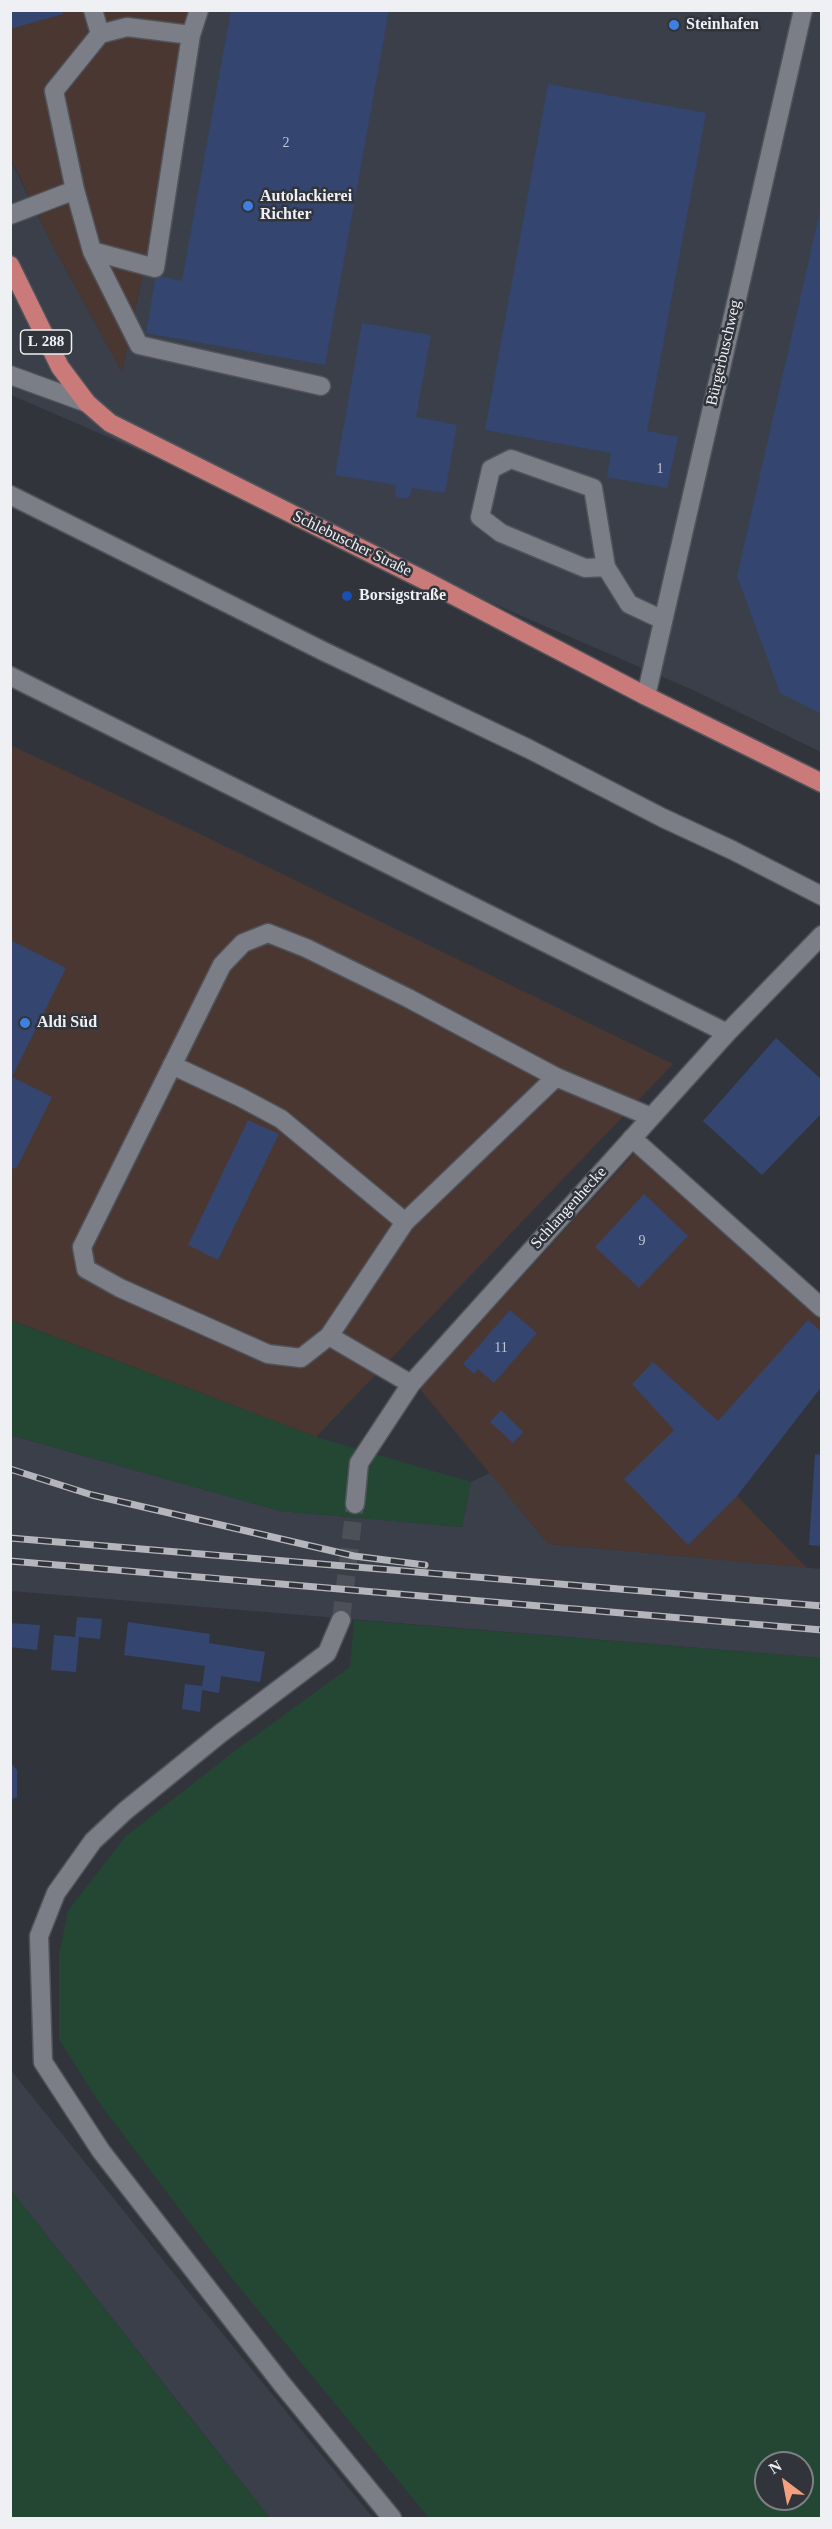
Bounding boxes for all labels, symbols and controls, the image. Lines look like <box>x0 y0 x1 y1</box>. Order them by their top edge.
place label: Steinhafen <box>686 15 759 35</box>
marker: Steinhafen <box>667 18 681 32</box>
house number: 2 <box>282 135 290 151</box>
place label: Autolackierei Richter <box>260 187 352 225</box>
marker: Autolackierei Richter <box>241 199 255 213</box>
street label: Bürgerbuschweg <box>702 298 746 408</box>
road number: L 288 <box>20 330 72 354</box>
house number: 1 <box>656 461 664 477</box>
street label: Schlebuscher Straße <box>289 507 415 581</box>
place label: Borsigstraße <box>359 586 446 606</box>
marker: Borsigstraße <box>340 589 354 603</box>
place label: Aldi Süd <box>37 1013 97 1033</box>
marker: Aldi Süd <box>18 1016 32 1030</box>
street label: Schlangenhecke <box>527 1163 611 1253</box>
house number: 9 <box>638 1233 646 1249</box>
house number: 11 <box>494 1340 508 1356</box>
north arrow <box>754 2451 814 2511</box>
text: N <box>766 2457 785 2477</box>

